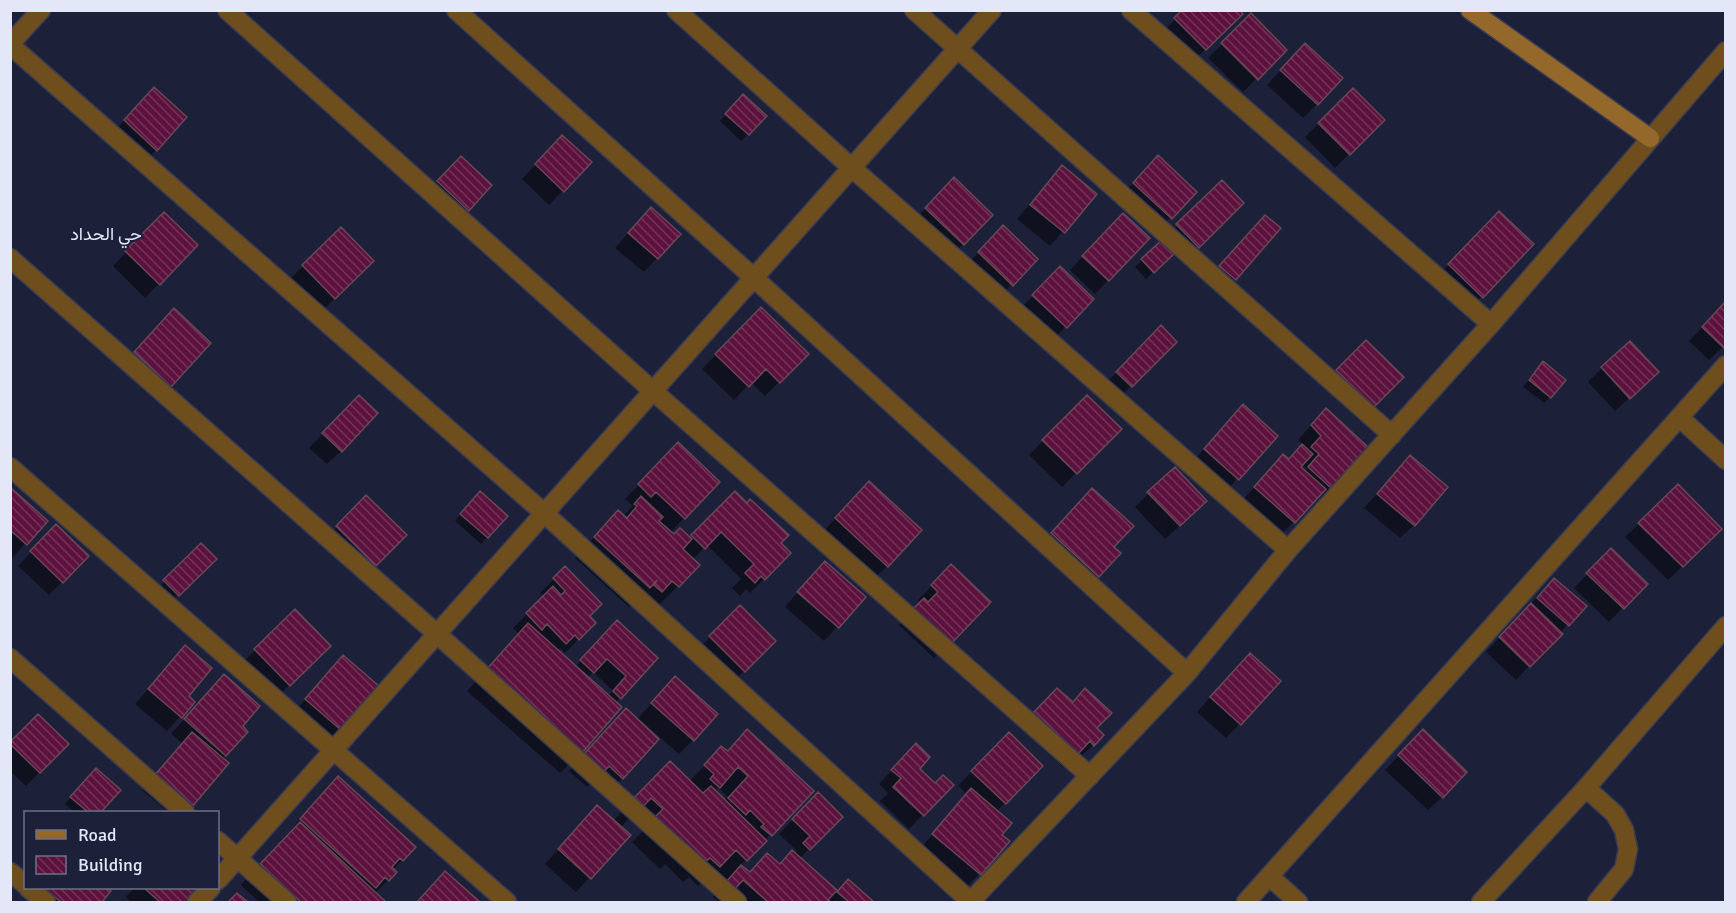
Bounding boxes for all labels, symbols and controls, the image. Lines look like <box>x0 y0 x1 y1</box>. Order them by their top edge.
district label: حي الحداد <box>70 223 142 249</box>
legend <box>24 811 219 889</box>
text: Road <box>78 824 117 846</box>
text: Building <box>78 854 142 876</box>

